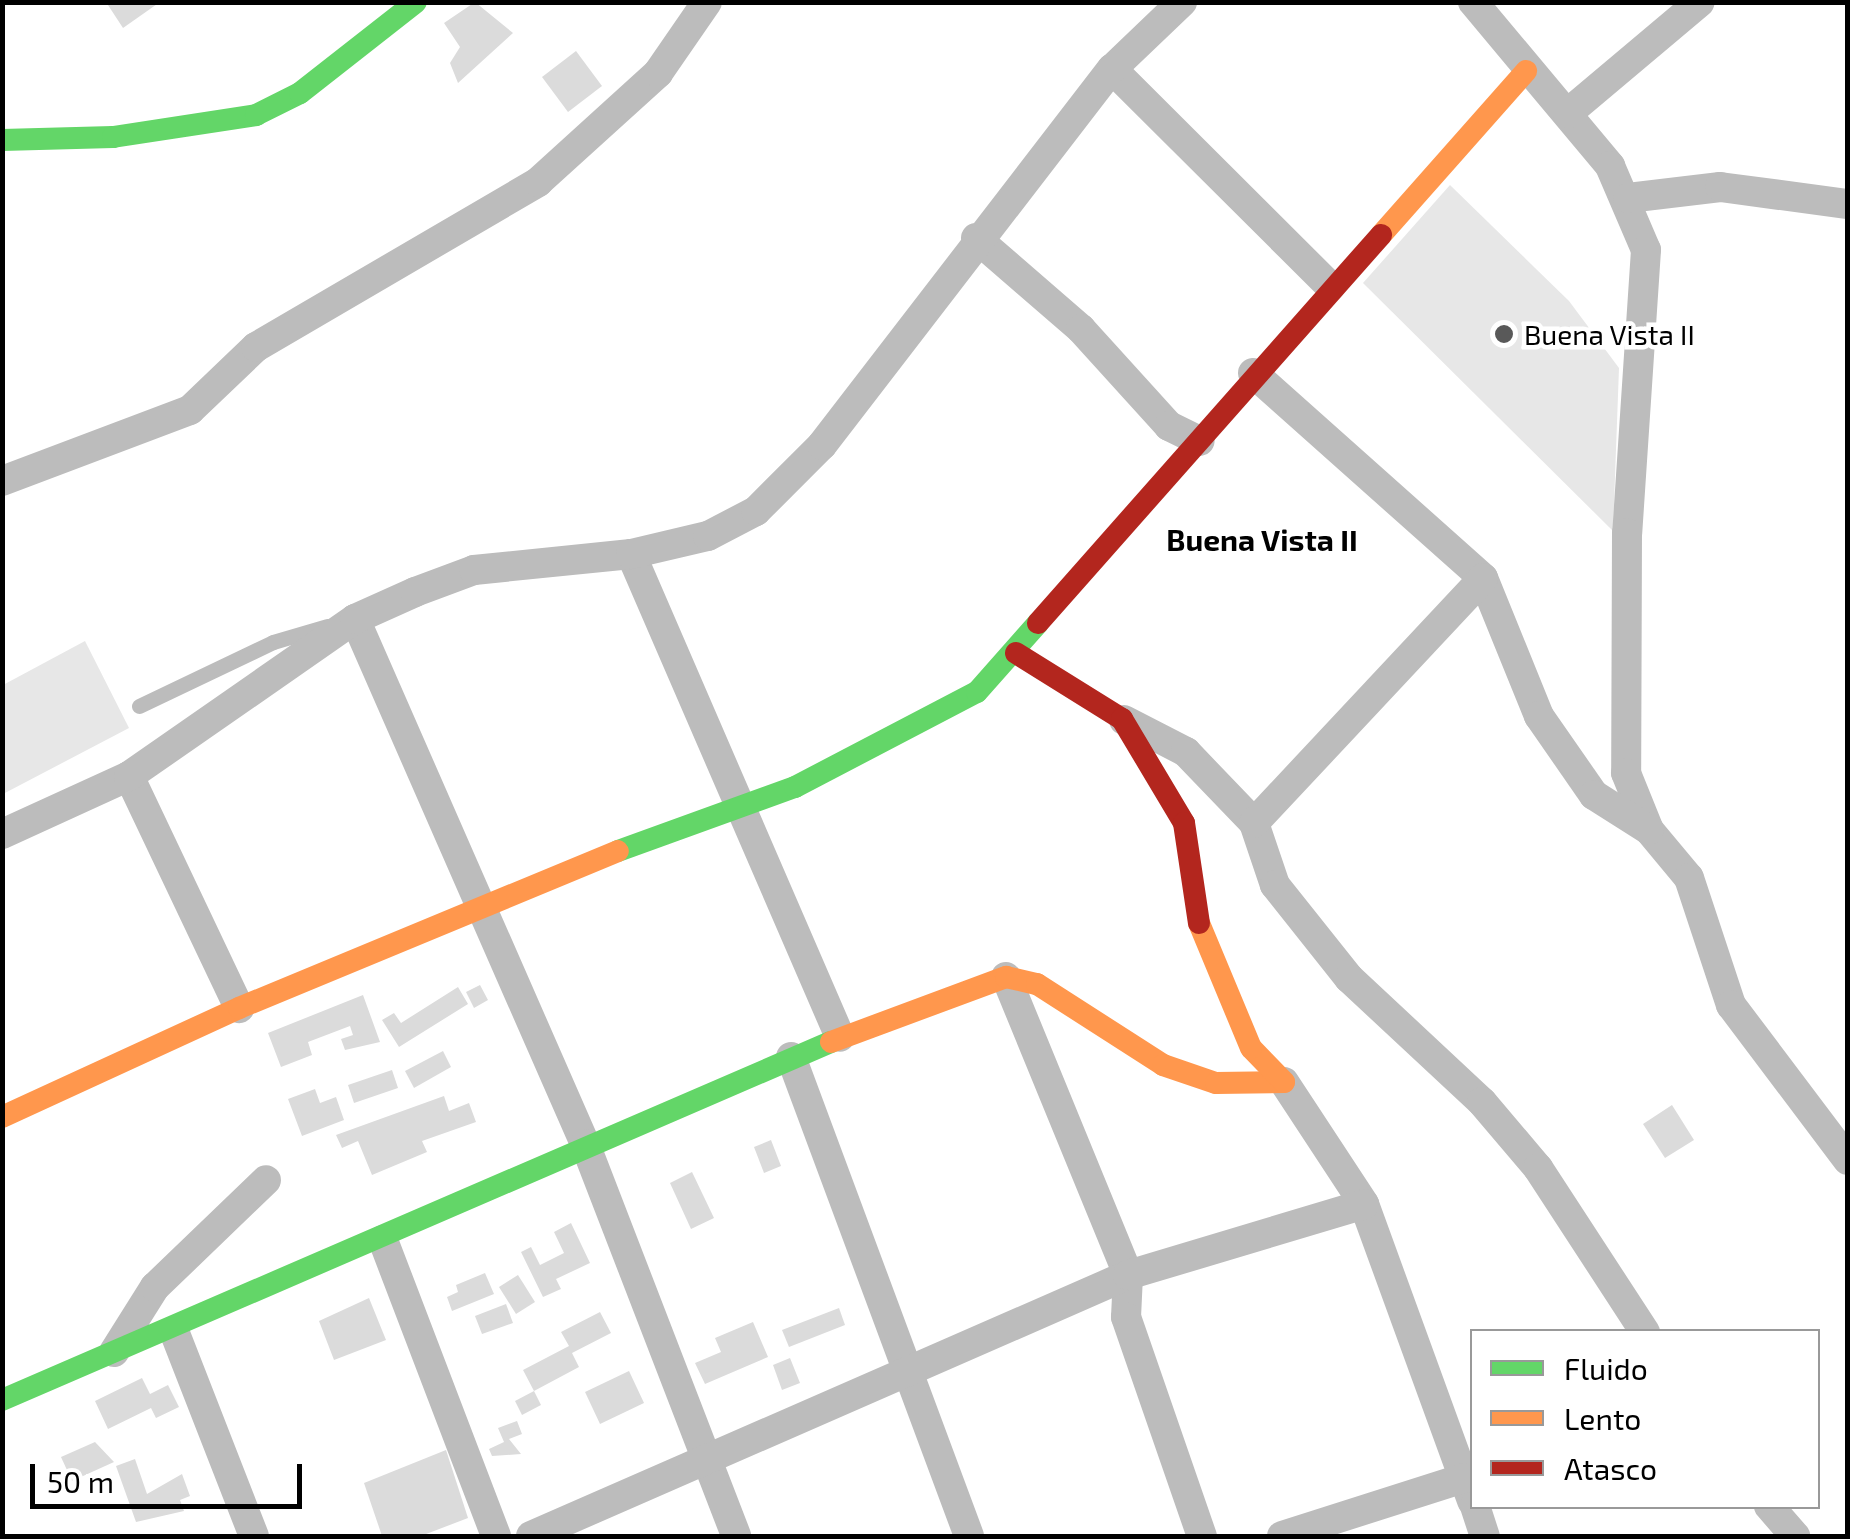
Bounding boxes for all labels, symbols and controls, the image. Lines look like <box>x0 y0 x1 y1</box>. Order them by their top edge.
place label: Buena Vista II <box>1524 317 1695 351</box>
marker: Buena Vista II <box>1493 323 1515 345</box>
district label: Buena Vista II <box>1166 521 1358 557</box>
legend <box>1470 1329 1820 1509</box>
text: Fluido <box>1564 1350 1648 1386</box>
text: Lento <box>1564 1400 1641 1436</box>
scale bar <box>35 1444 308 1506</box>
text: Atasco <box>1564 1450 1657 1486</box>
text: 50 m <box>47 1463 114 1499</box>

